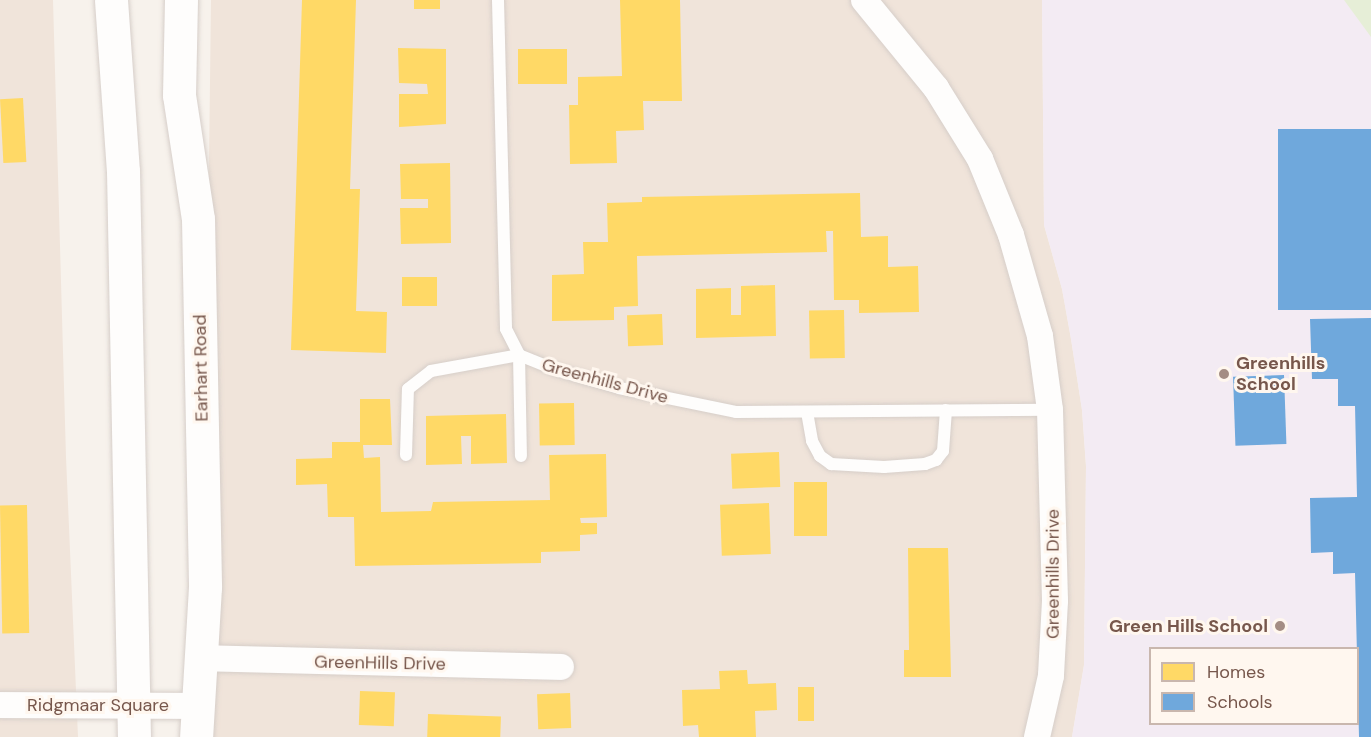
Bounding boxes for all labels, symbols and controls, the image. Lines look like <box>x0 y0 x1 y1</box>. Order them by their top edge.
street label: Earhart Road <box>189 314 213 422</box>
place label: Greenhills School <box>1236 353 1325 395</box>
street label: Greenhills Drive <box>539 354 671 408</box>
marker: Greenhills School <box>1217 367 1231 381</box>
street label: Greenhills Drive <box>1042 509 1064 639</box>
place label: Green Hills School <box>1109 615 1268 637</box>
marker: Green Hills School <box>1273 619 1287 633</box>
legend <box>1149 647 1359 725</box>
street label: GreenHills Drive <box>314 651 446 675</box>
text: Homes <box>1207 660 1265 684</box>
text: Schools <box>1207 690 1272 714</box>
street label: Ridgmaar Square <box>27 694 169 716</box>

